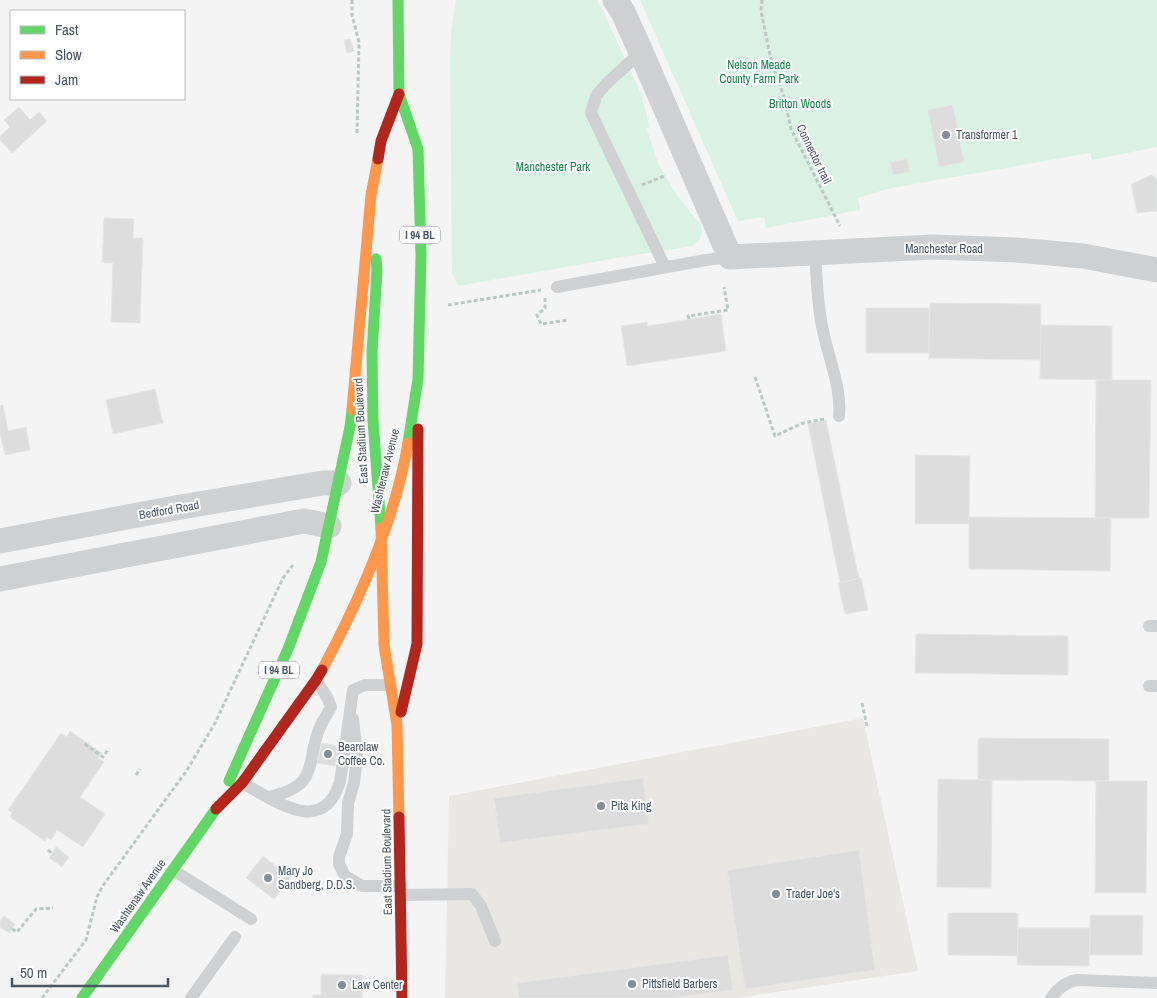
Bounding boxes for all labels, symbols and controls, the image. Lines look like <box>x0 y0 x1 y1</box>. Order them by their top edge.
legend <box>10 10 185 100</box>
text: Fast <box>55 19 79 40</box>
text: Slow <box>55 44 82 65</box>
park label: Nelson Meade County Farm Park <box>719 57 799 87</box>
text: Jam <box>55 69 78 90</box>
park label: Britton Woods <box>769 96 831 112</box>
street label: Connector trail <box>793 121 835 187</box>
place label: Transformer 1 <box>956 127 1018 143</box>
marker: Transformer 1 <box>940 129 952 141</box>
park label: Manchester Park <box>516 159 590 175</box>
road number: I 94 BL <box>400 226 440 244</box>
street label: Manchester Road <box>905 241 983 257</box>
street label: East Stadium Boulevard <box>350 378 372 484</box>
street label: Washtenaw Avenue <box>367 427 403 515</box>
street label: Bedford Road <box>138 497 200 523</box>
road number: I 94 BL <box>259 662 299 678</box>
place label: Bearclaw Coffee Co. <box>338 739 385 769</box>
marker: Bearclaw Coffee Co. <box>322 748 334 760</box>
place label: Pita King <box>611 798 652 814</box>
marker: Pita King <box>595 800 607 812</box>
street label: East Stadium Boulevard <box>378 809 396 915</box>
street label: Washtenaw Avenue <box>107 856 169 936</box>
place label: Mary Jo Sandberg, D.D.S. <box>278 863 355 893</box>
marker: Mary Jo Sandberg, D.D.S. <box>262 872 274 884</box>
place label: Trader Joe's <box>786 886 840 902</box>
marker: Trader Joe's <box>770 888 782 900</box>
scale bar <box>12 956 169 988</box>
text: 50 m <box>20 962 47 983</box>
place label: Pittsfield Barbers <box>642 976 718 992</box>
place label: Law Center <box>352 977 403 993</box>
marker: Pittsfield Barbers <box>626 978 638 990</box>
marker: Law Center <box>336 979 348 991</box>

